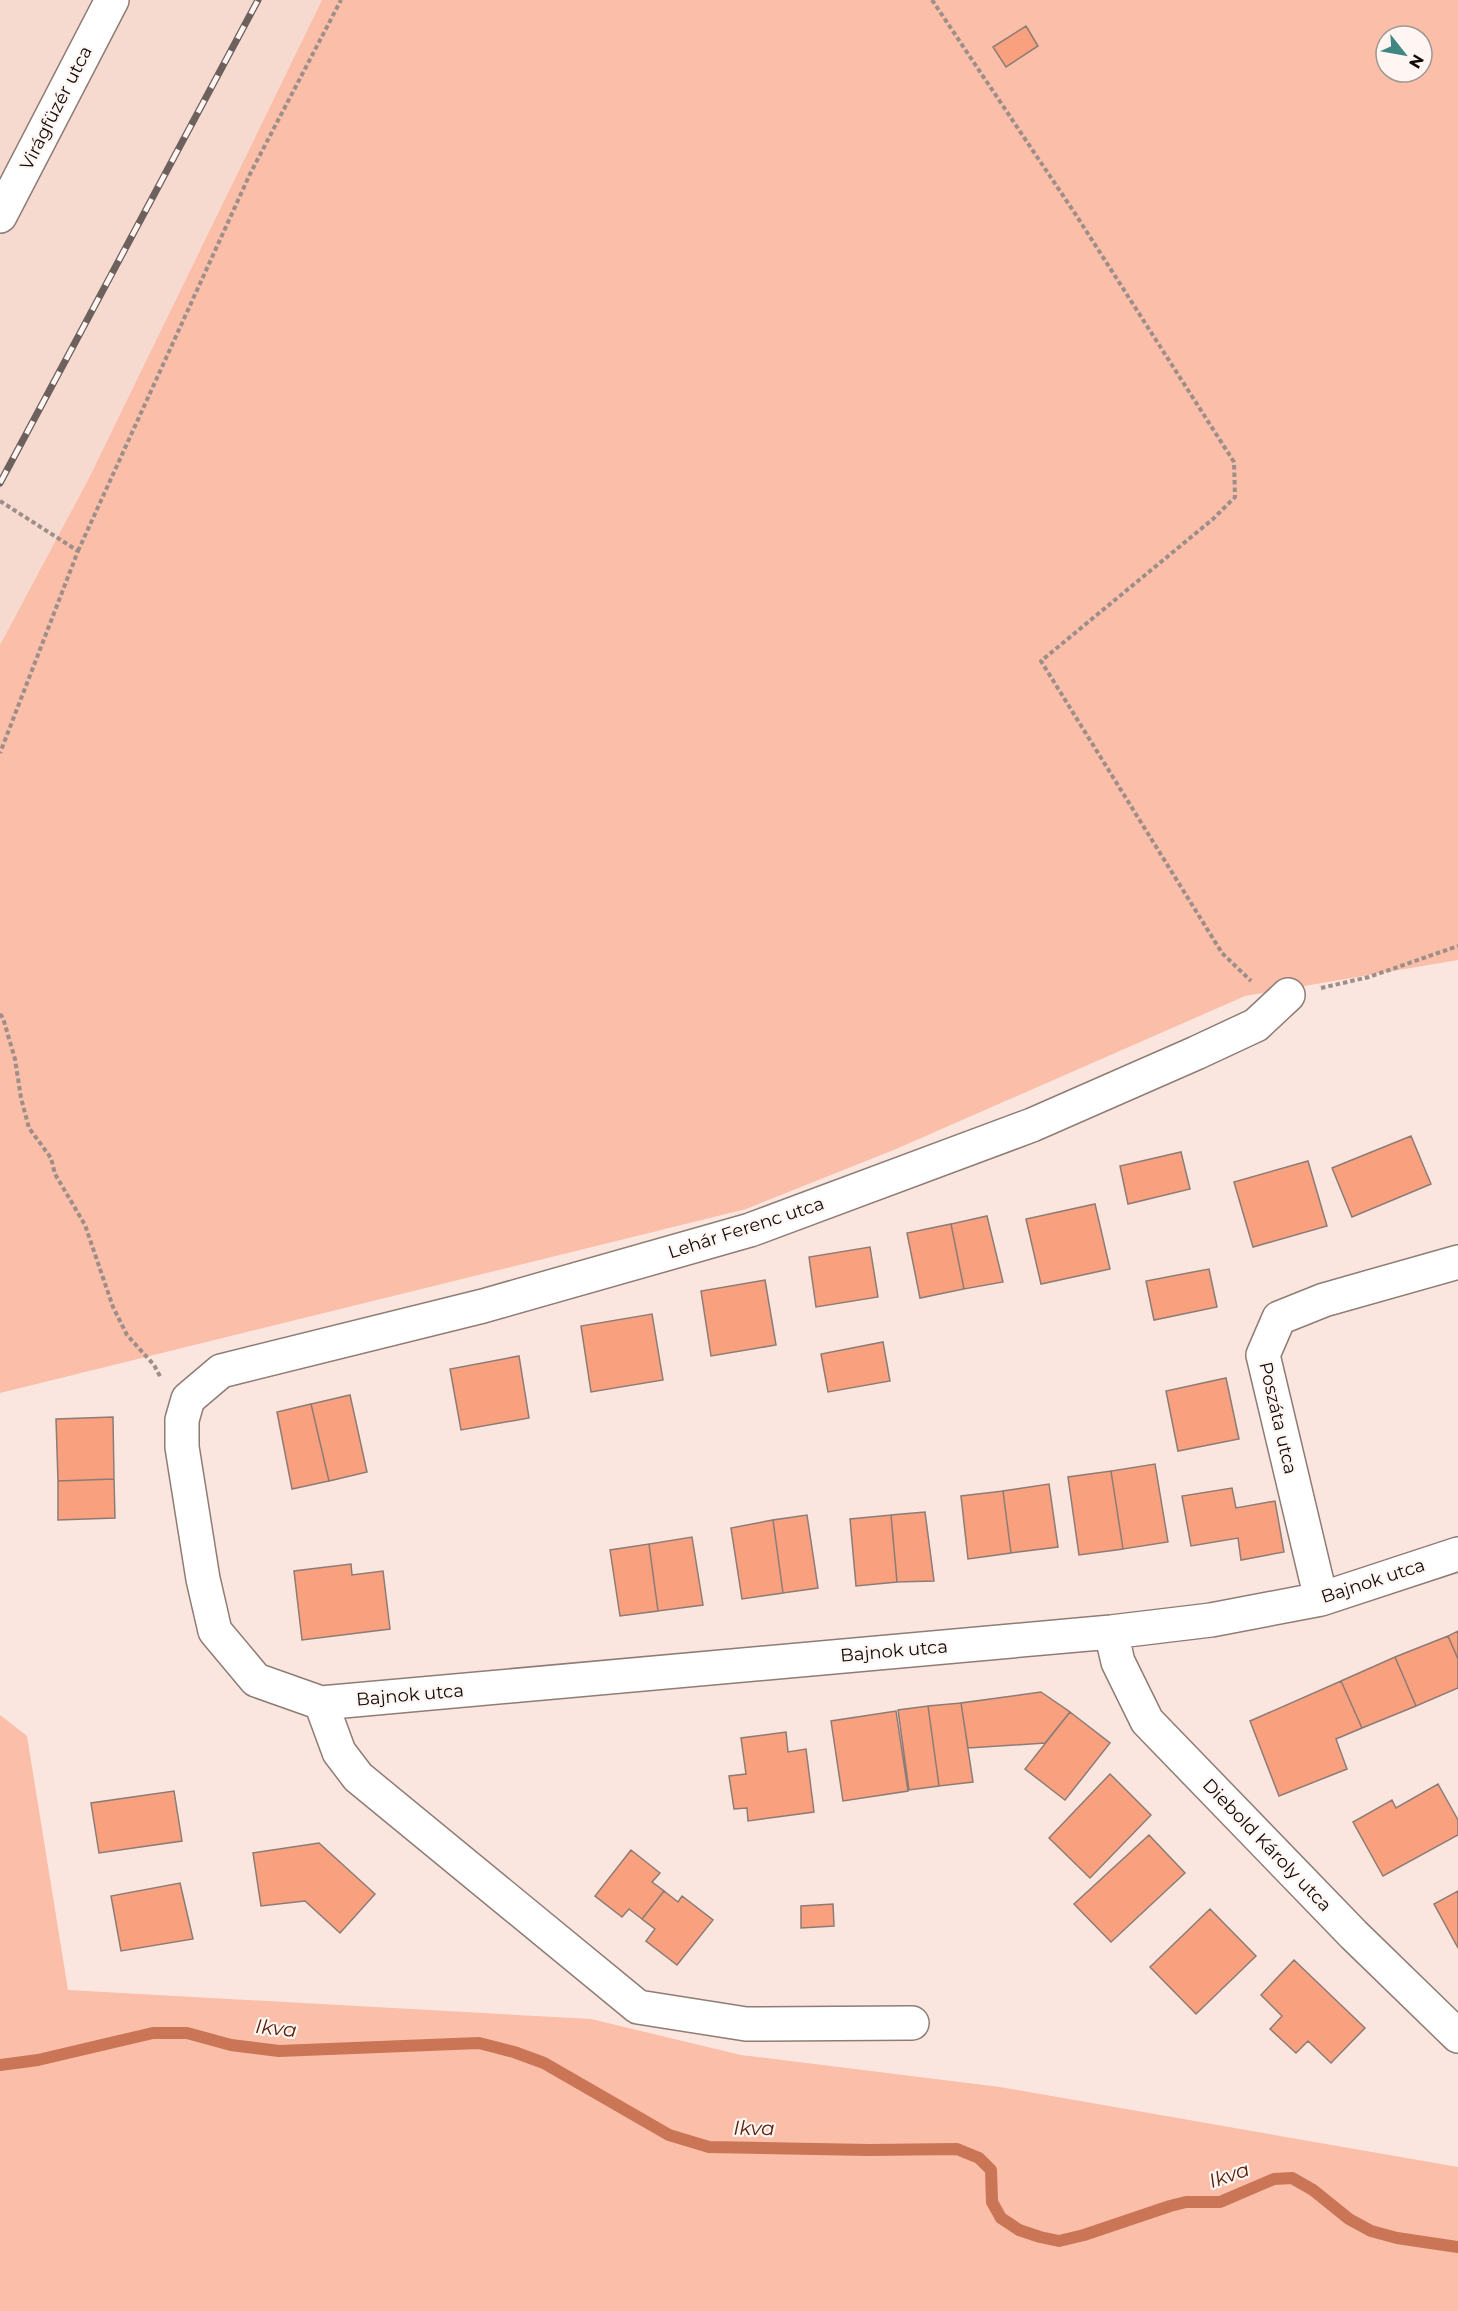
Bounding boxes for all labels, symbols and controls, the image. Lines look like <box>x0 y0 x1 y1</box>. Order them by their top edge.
north arrow <box>1374 24 1434 84</box>
street label: Virágfüzér utca <box>15 42 97 174</box>
text: N <box>1405 51 1428 72</box>
street label: Lehár Ferenc utca <box>665 1192 827 1264</box>
street label: Poszáta utca <box>1254 1360 1302 1476</box>
street label: Bajnok utca <box>1318 1554 1428 1608</box>
street label: Bajnok utca <box>839 1635 949 1667</box>
street label: Bajnok utca <box>355 1679 465 1711</box>
street label: Diebold Károly utca <box>1198 1774 1336 1916</box>
water label: Ikva <box>254 2014 298 2042</box>
water label: Ikva <box>733 2116 775 2140</box>
water label: Ikva <box>1205 2157 1253 2193</box>

